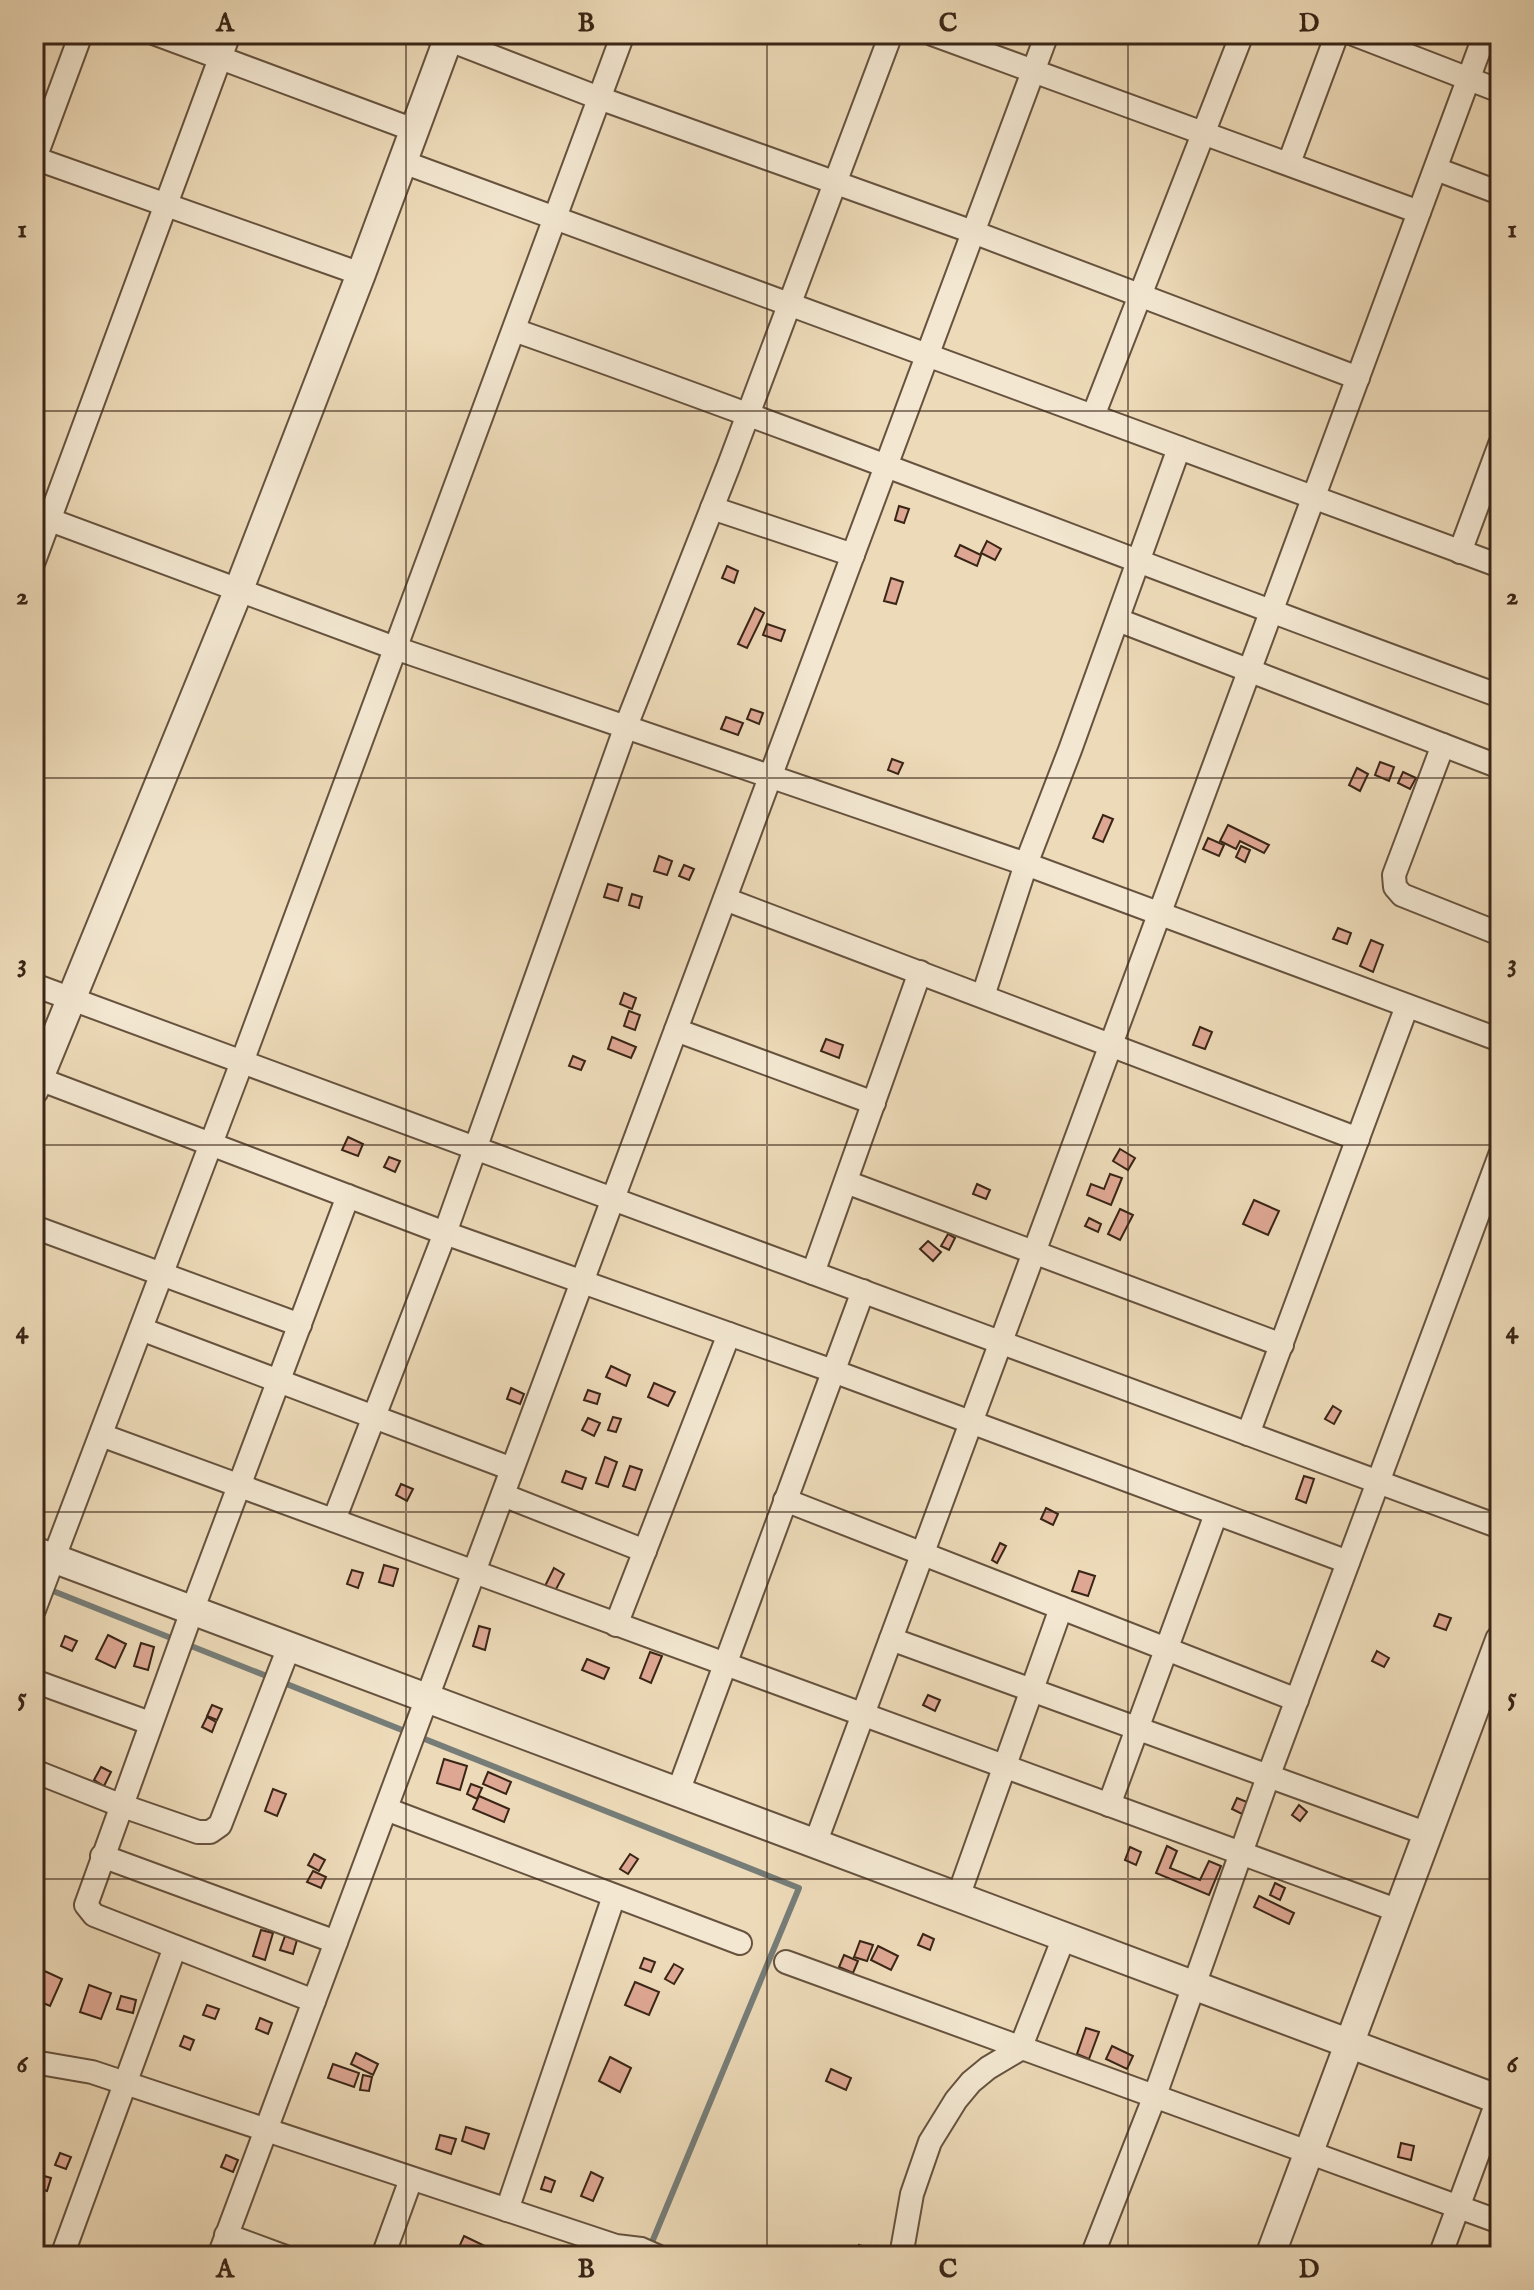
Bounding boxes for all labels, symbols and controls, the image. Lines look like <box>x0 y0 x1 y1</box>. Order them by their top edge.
text: A <box>215 7 235 40</box>
text: B <box>577 7 595 40</box>
text: C <box>939 7 958 40</box>
text: D <box>1299 7 1320 40</box>
text: 1 <box>17 213 27 246</box>
text: 1 <box>1507 213 1517 246</box>
text: 2 <box>16 580 28 613</box>
text: 2 <box>1506 580 1518 613</box>
text: 3 <box>17 947 27 980</box>
text: 3 <box>1507 947 1517 980</box>
text: 4 <box>16 1314 30 1347</box>
text: 4 <box>1506 1314 1520 1347</box>
text: 5 <box>17 1681 27 1714</box>
text: 5 <box>1507 1681 1517 1714</box>
text: 6 <box>17 2048 29 2081</box>
text: 6 <box>1507 2048 1519 2081</box>
text: A <box>215 2253 235 2286</box>
text: B <box>577 2253 595 2286</box>
text: C <box>939 2253 958 2286</box>
text: D <box>1299 2253 1320 2286</box>

